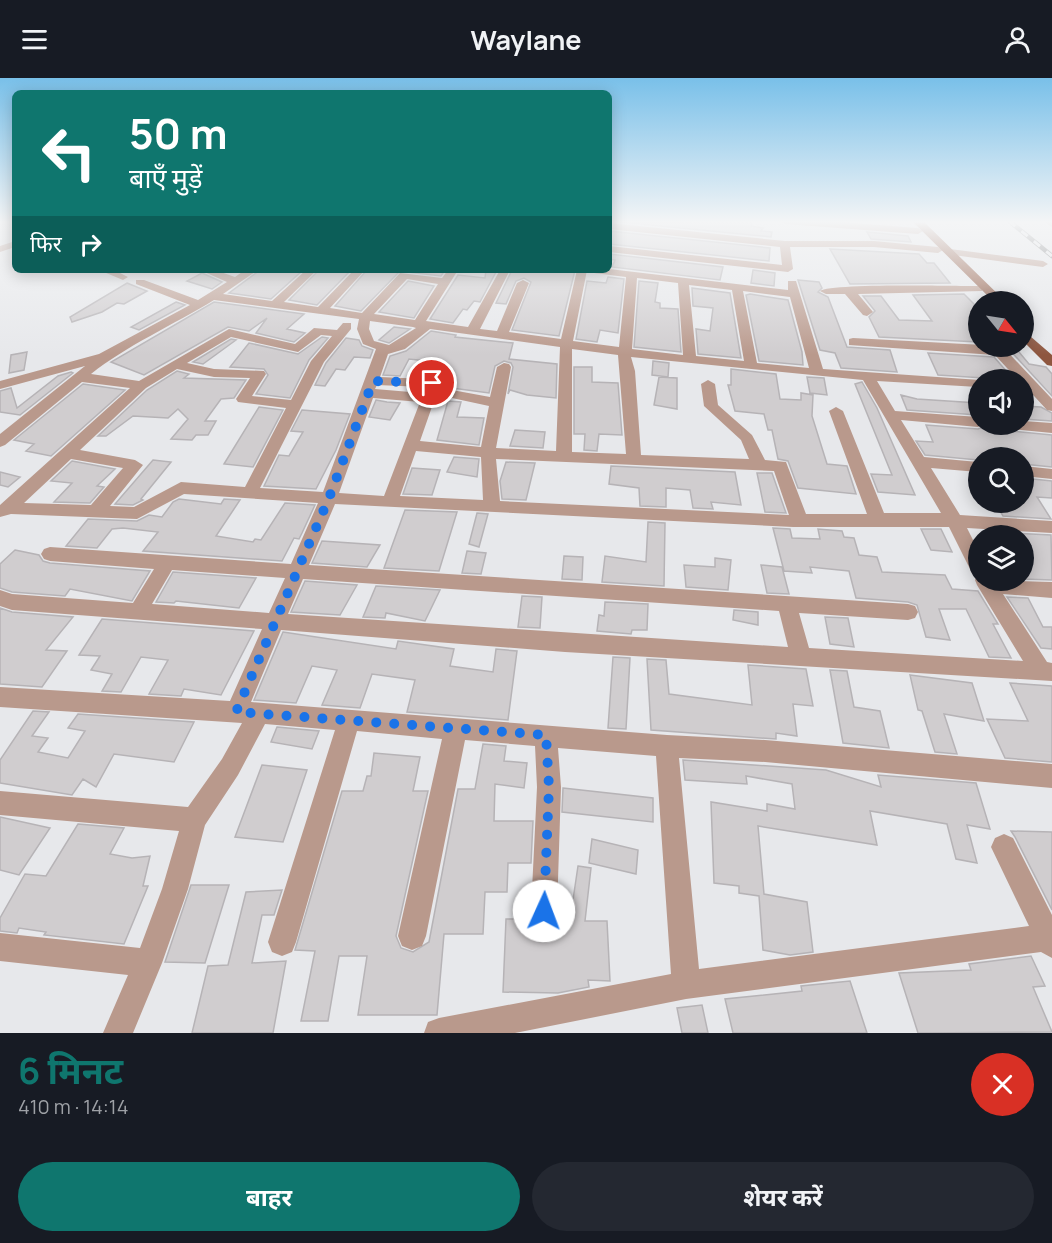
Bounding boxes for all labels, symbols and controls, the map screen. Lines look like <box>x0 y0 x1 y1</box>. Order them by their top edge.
text: Waylane <box>470 21 582 58</box>
icon: menu <box>18 23 51 56</box>
icon: person <box>1001 23 1034 56</box>
text: 50 m <box>129 104 227 162</box>
icon: left <box>30 114 108 192</box>
text: बाएँ मुड़ें <box>129 159 202 196</box>
icon: right <box>74 228 107 261</box>
text: फिर <box>30 229 62 259</box>
north arrow <box>968 291 1034 357</box>
map controls <box>968 291 1034 591</box>
pin <box>406 357 457 408</box>
icon: arrive <box>415 366 448 399</box>
button: sound <box>968 369 1034 435</box>
button: search <box>968 447 1034 513</box>
button: layers <box>968 525 1034 591</box>
position arrow <box>512 879 576 943</box>
text: 6 मिनट <box>18 1046 123 1095</box>
button: close <box>971 1053 1034 1116</box>
text: 410 m · 14:14 <box>18 1093 128 1120</box>
button: बाहर <box>18 1162 520 1231</box>
button: शेयर करें <box>532 1162 1034 1231</box>

